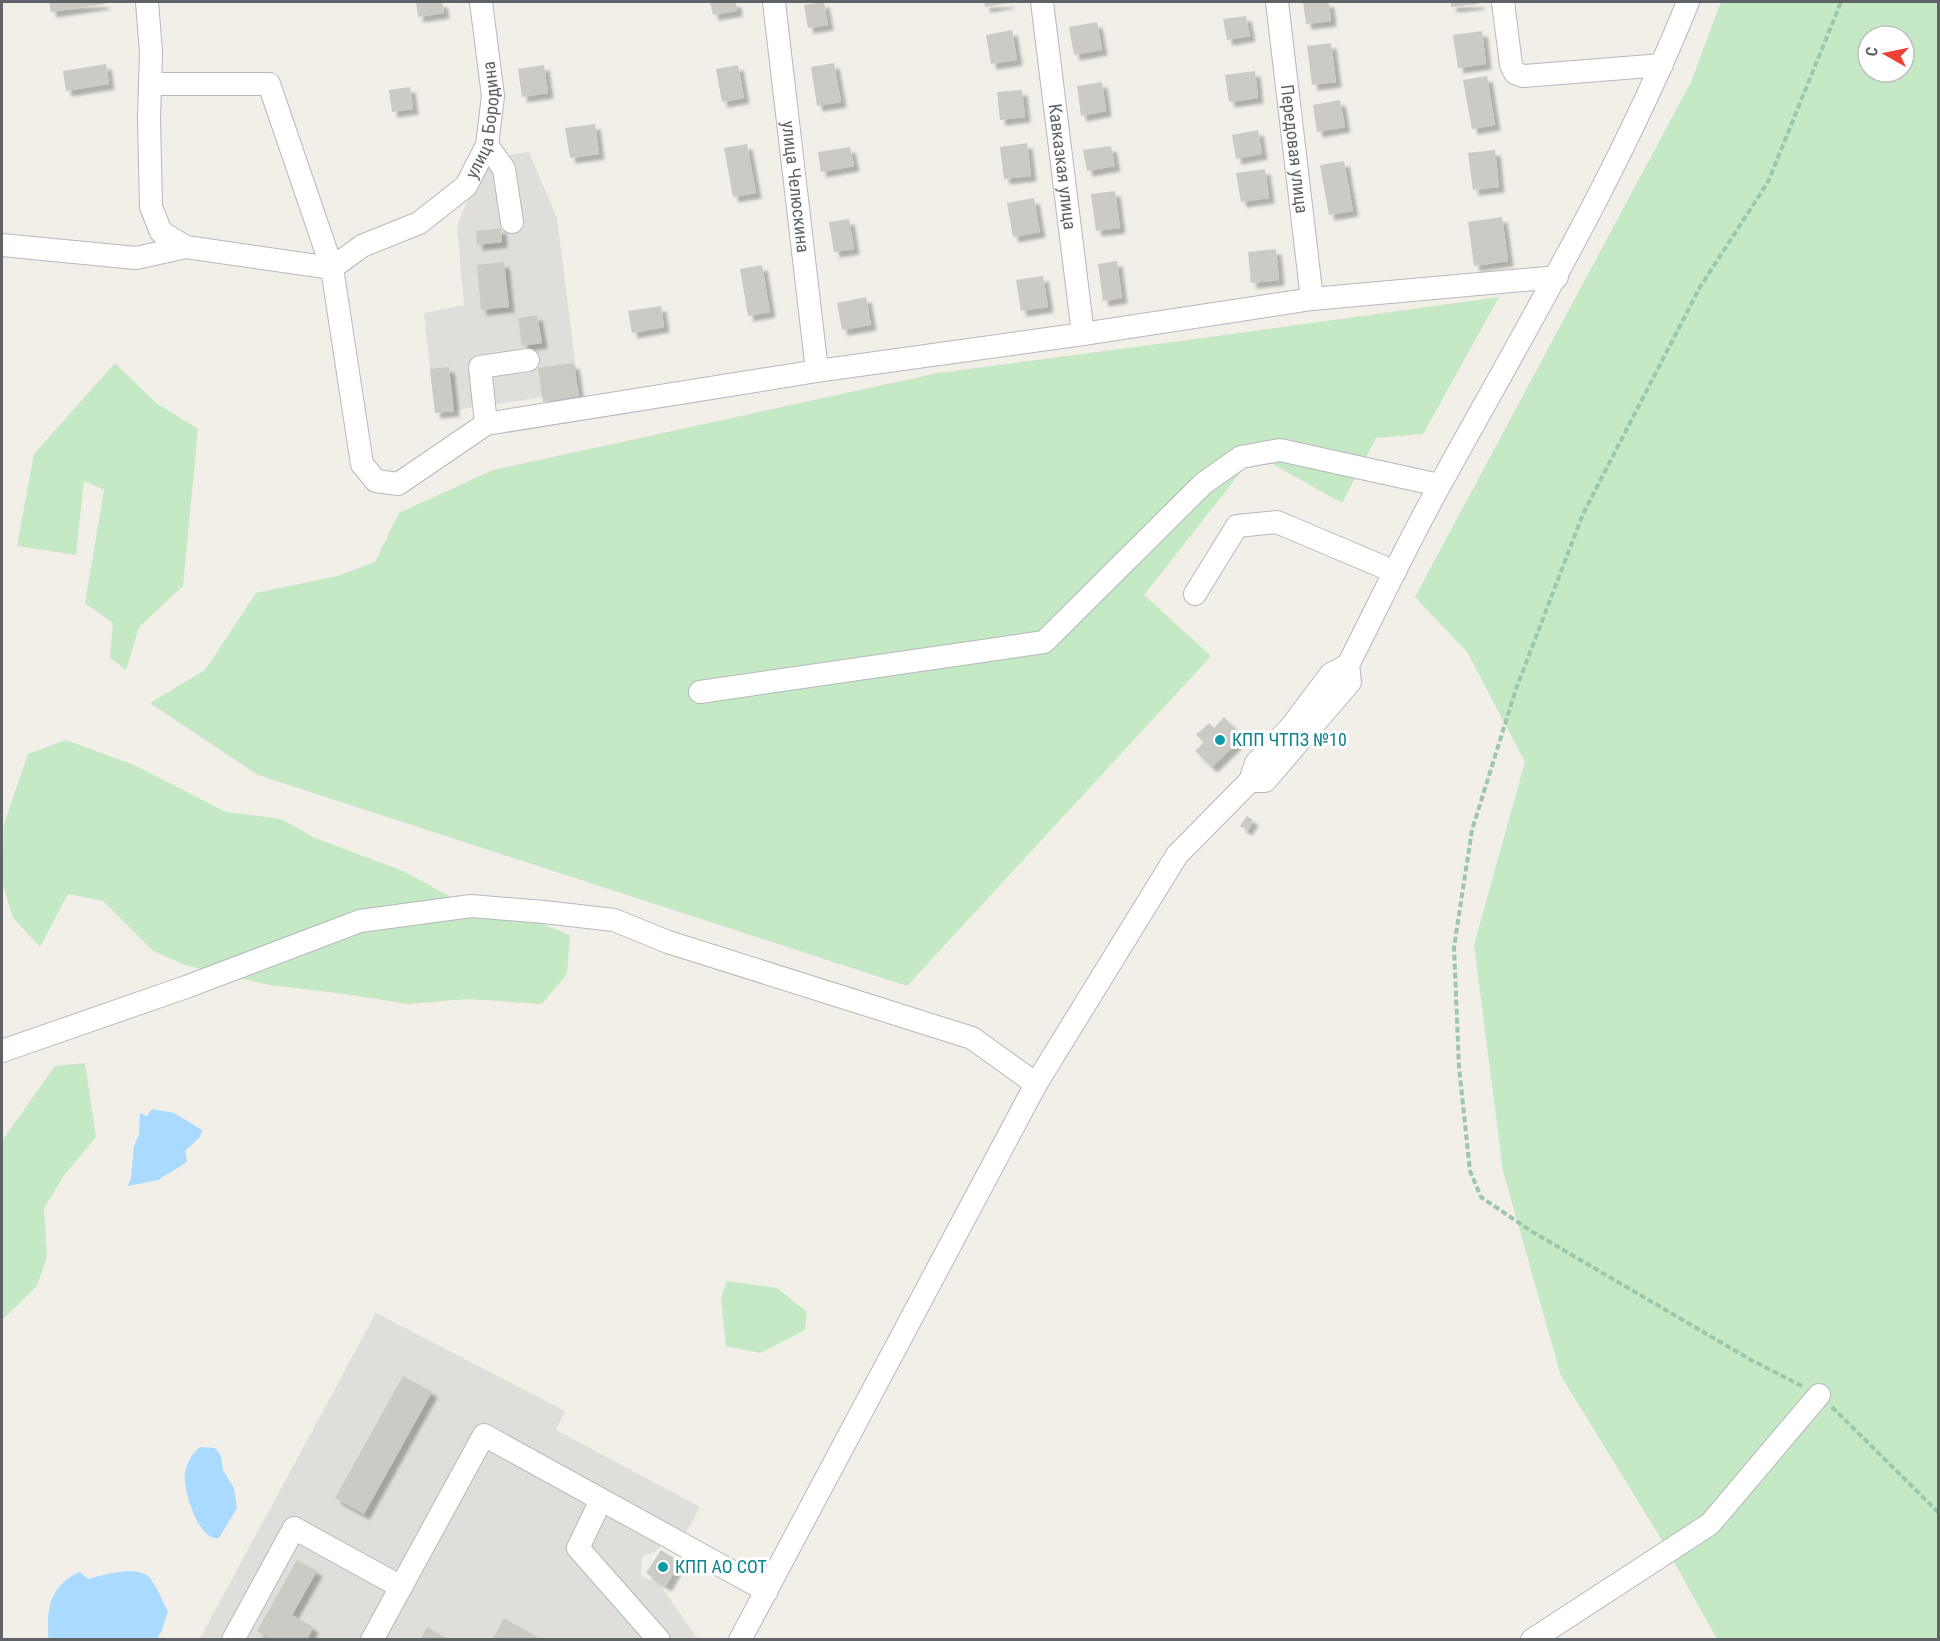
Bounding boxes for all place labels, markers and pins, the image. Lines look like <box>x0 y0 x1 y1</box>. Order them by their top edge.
place label: КПП ЧТПЗ №10 <box>1232 729 1347 750</box>
marker: КПП ЧТПЗ №10 <box>1213 733 1227 747</box>
place label: КПП АО СОТ <box>675 1556 767 1577</box>
marker: КПП АО СОТ <box>656 1560 670 1574</box>

